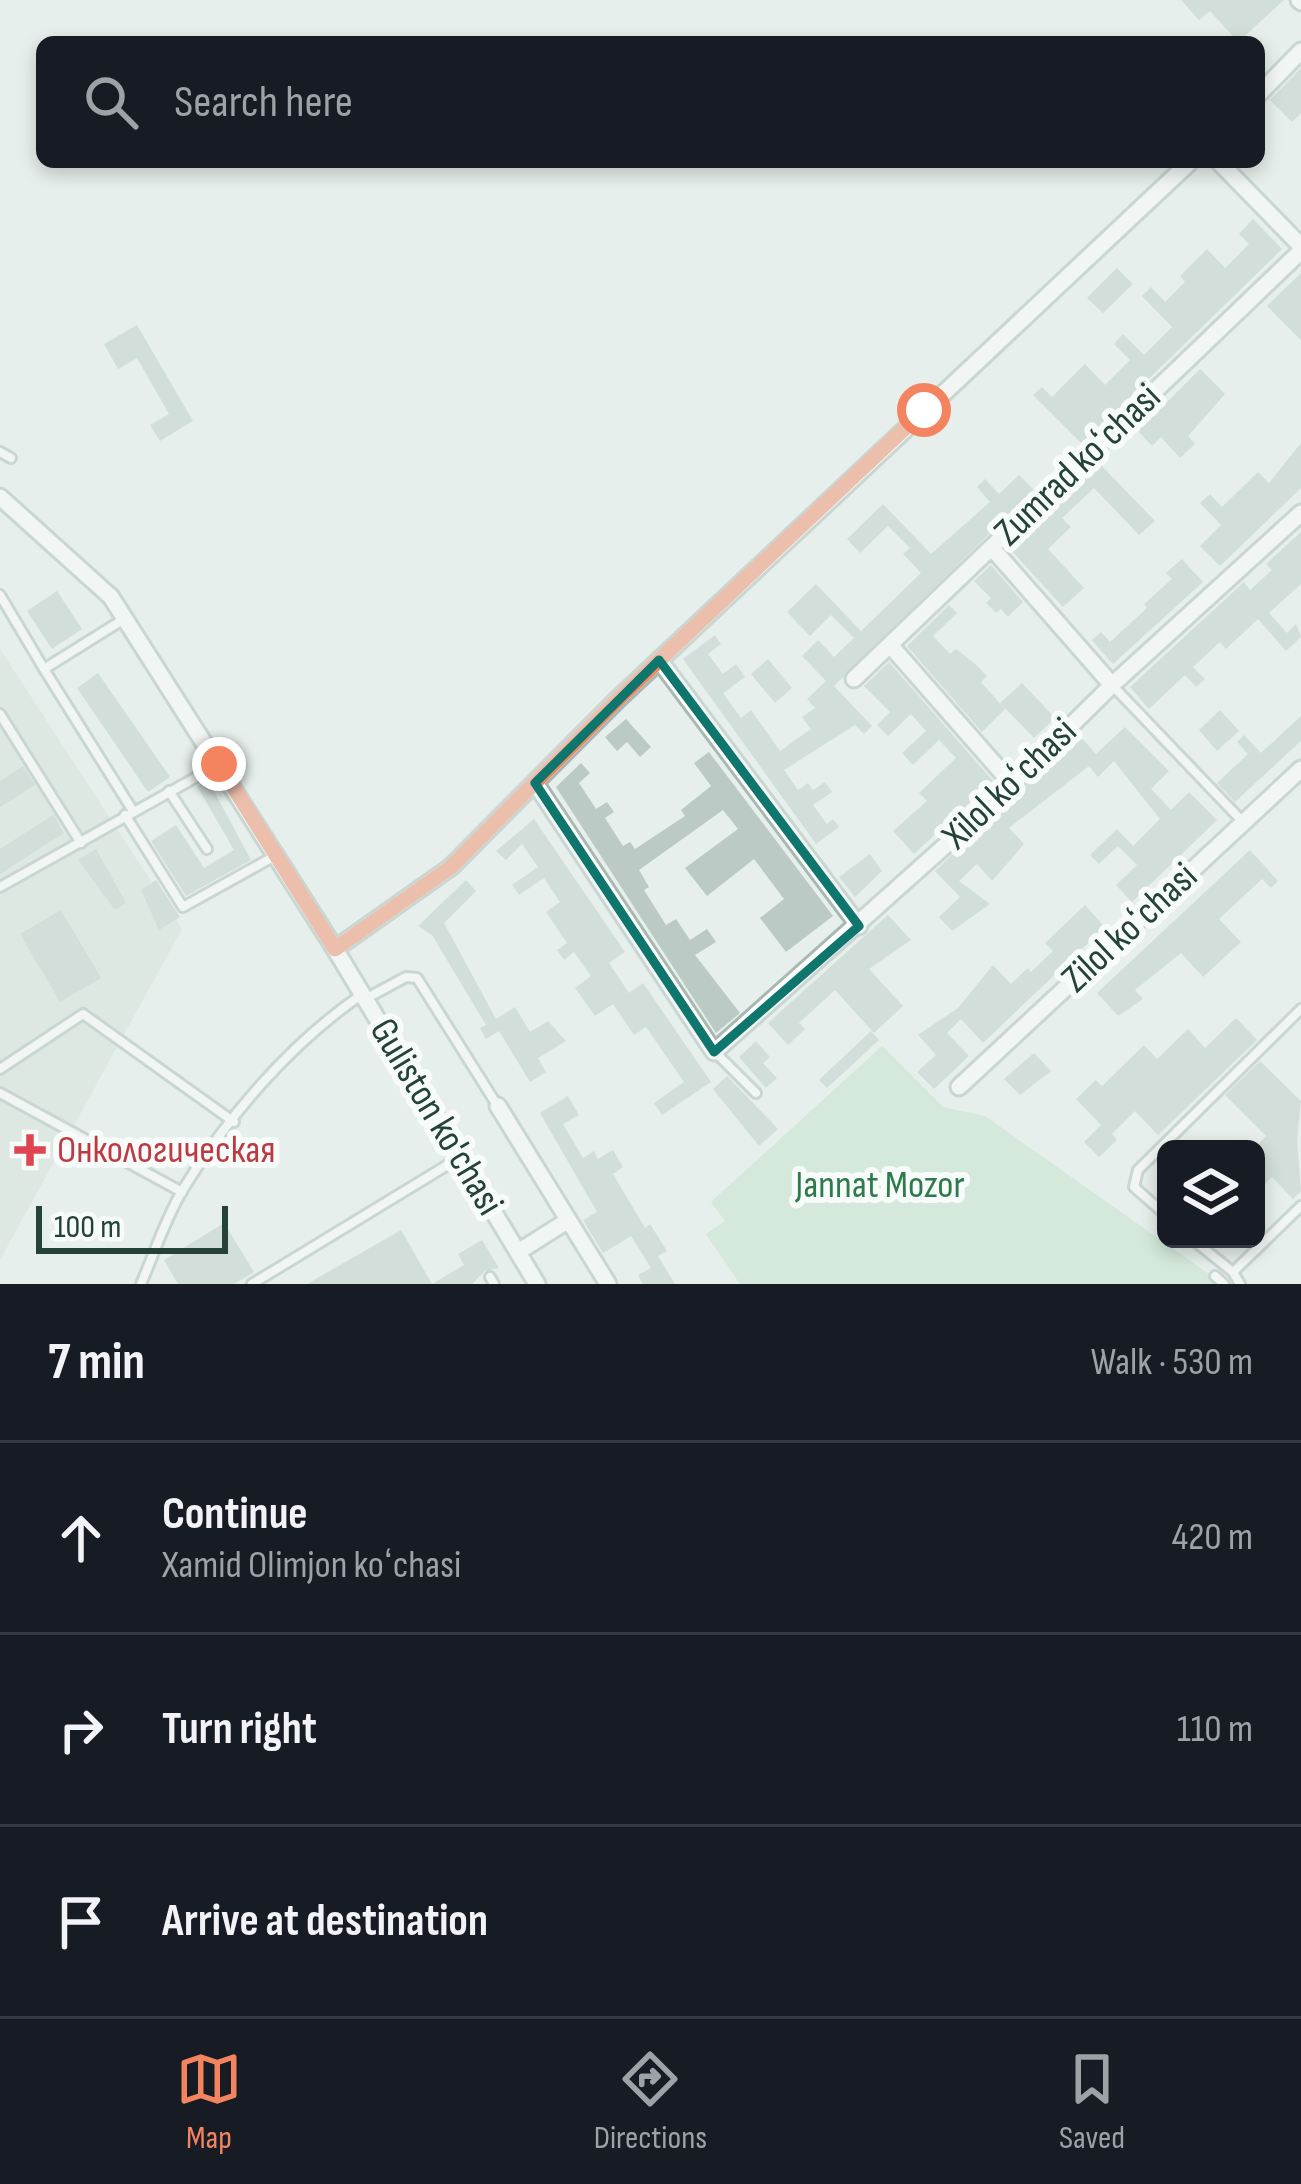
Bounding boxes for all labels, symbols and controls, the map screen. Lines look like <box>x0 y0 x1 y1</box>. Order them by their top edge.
search box <box>36 36 1265 168</box>
icon: search <box>78 69 144 135</box>
text: Search here <box>174 75 353 130</box>
street label: Zumrad koʻchasi <box>985 374 1171 556</box>
route start <box>897 383 951 437</box>
street label: Xilol koʻchasi <box>932 709 1087 860</box>
route end <box>192 737 246 791</box>
street label: Zilol koʻchasi <box>1053 854 1207 1002</box>
street label: Guliston ko'chasi <box>359 1010 513 1224</box>
place label: Онкологическая <box>57 1127 275 1174</box>
marker: Онкологическая <box>14 1134 46 1166</box>
map controls <box>1157 1140 1265 1248</box>
button: layers <box>1157 1140 1265 1248</box>
park label: Jannat Mozor <box>794 1162 965 1209</box>
scale bar <box>36 1200 228 1253</box>
text: 100 m <box>54 1207 121 1247</box>
text: 7 min <box>48 1332 145 1393</box>
text: Walk · 530 m <box>1091 1339 1253 1386</box>
text: Continue <box>162 1487 308 1542</box>
icon: ahead <box>48 1505 114 1571</box>
text: 420 m <box>1172 1514 1253 1561</box>
text: Xamid Olimjon koʻchasi <box>162 1542 461 1589</box>
icon: right <box>48 1697 114 1763</box>
text: Turn right <box>162 1702 317 1757</box>
text: 110 m <box>1177 1706 1253 1753</box>
icon: arrive <box>48 1889 114 1955</box>
text: Arrive at destination <box>162 1894 488 1949</box>
tab: Map <box>176 2046 242 2158</box>
tab: Directions <box>594 2046 707 2158</box>
tab: Saved <box>1059 2046 1125 2158</box>

